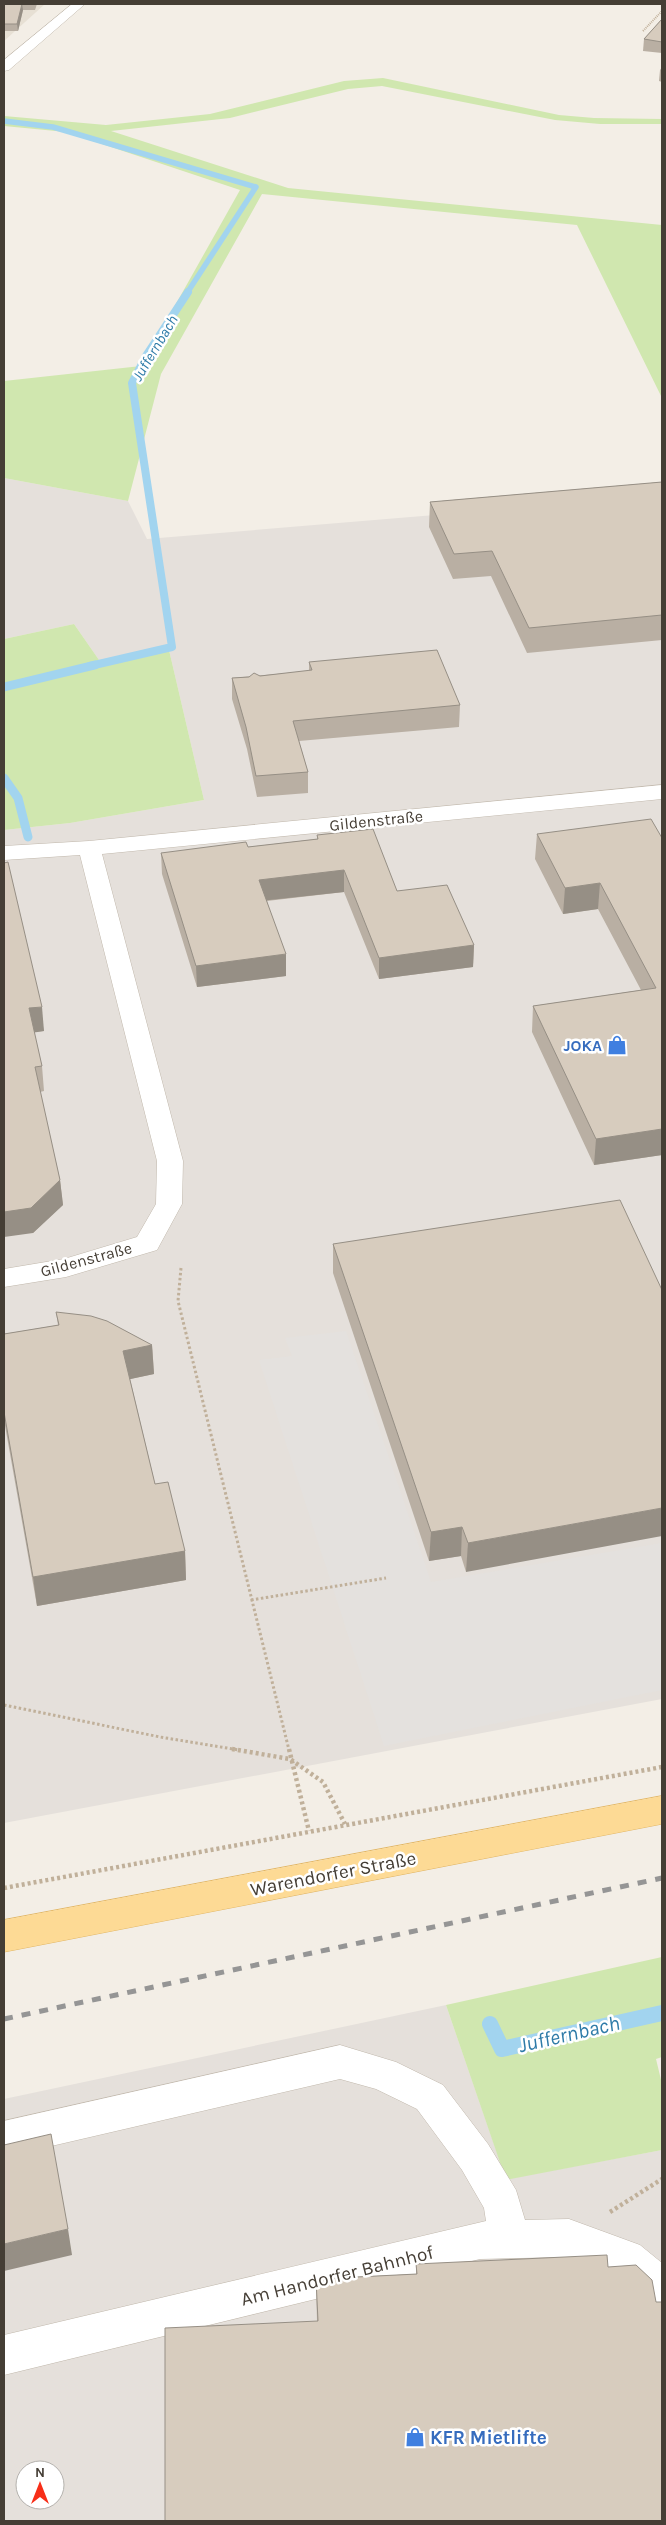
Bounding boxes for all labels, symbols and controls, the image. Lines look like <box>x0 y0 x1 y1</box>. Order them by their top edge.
water label: Juffernbach <box>128 312 182 384</box>
street label: Gildenstraße <box>328 806 424 835</box>
shop icon: JOKA <box>606 1034 628 1056</box>
place label: JOKA <box>564 1036 602 1055</box>
street label: Gildenstraße <box>38 1238 134 1281</box>
street label: Warendorfer Straße <box>248 1847 418 1901</box>
water label: Juffernbach <box>516 2011 622 2057</box>
street label: Am Handorfer Bahnhof <box>239 2241 436 2311</box>
shop icon: KFR Mietlifte <box>404 2426 426 2448</box>
place label: KFR Mietlifte <box>430 2427 547 2449</box>
north arrow <box>15 2460 65 2510</box>
text: N <box>35 2464 45 2481</box>

